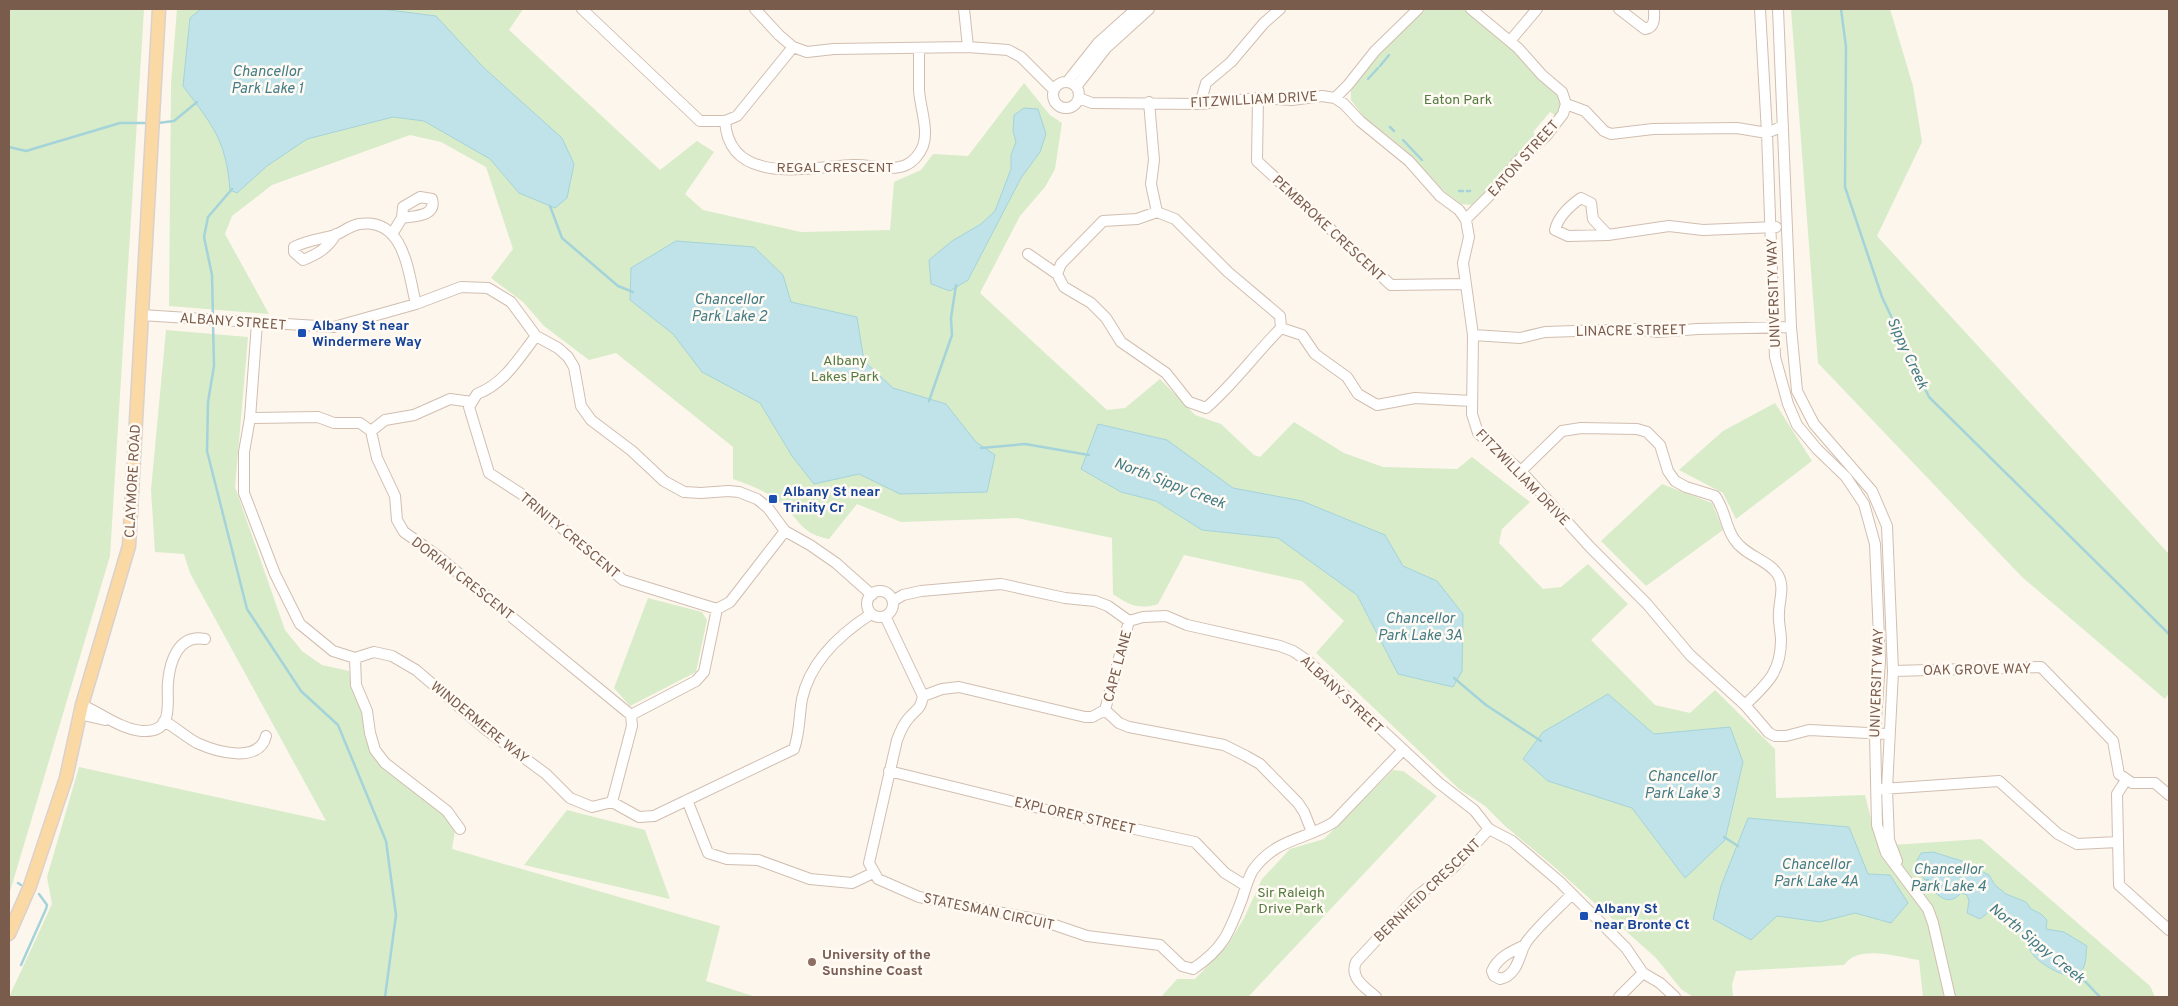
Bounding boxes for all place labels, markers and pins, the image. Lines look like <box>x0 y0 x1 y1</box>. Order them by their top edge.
place label: Albany St near Windermere Way <box>312 318 422 351</box>
marker: Albany St near Windermere Way <box>296 327 308 339</box>
place label: Albany St near Trinity Cr <box>783 484 880 517</box>
marker: Albany St near Trinity Cr <box>767 493 779 505</box>
place label: Albany St near Bronte Ct <box>1594 901 1689 934</box>
marker: Albany St near Bronte Ct <box>1578 910 1590 922</box>
place label: University of the Sunshine Coast <box>822 947 931 980</box>
marker: University of the Sunshine Coast <box>806 956 818 968</box>

